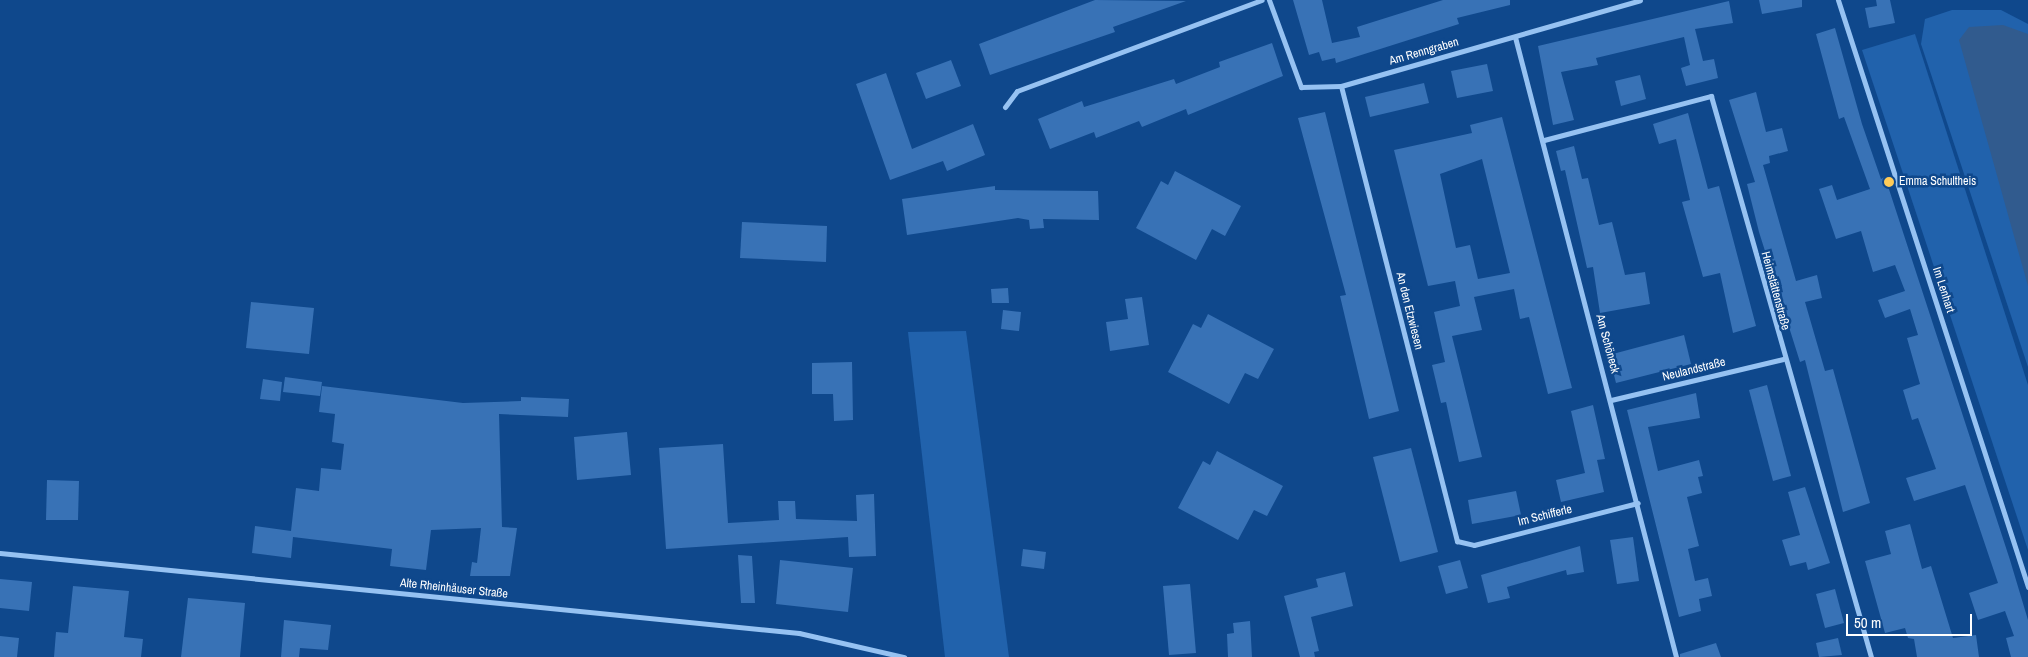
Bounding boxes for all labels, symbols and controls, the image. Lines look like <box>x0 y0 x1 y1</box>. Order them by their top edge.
street label: Am Renngraben <box>1388 35 1460 69</box>
place label: Emma Schultheis <box>1899 175 1976 189</box>
marker: Emma Schultheis <box>1883 176 1895 188</box>
street label: Heimstättenstraße <box>1758 250 1792 332</box>
street label: Im Lenhart <box>1929 265 1957 315</box>
street label: An den Etzwiesen <box>1392 271 1426 351</box>
street label: Am Schöneck <box>1592 313 1622 375</box>
street label: Neulandstraße <box>1661 355 1727 385</box>
street label: Im Schifferle <box>1517 502 1573 530</box>
street label: Alte Rheinhäuser Straße <box>399 576 509 602</box>
scale bar <box>1848 604 1974 636</box>
text: 50 m <box>1854 612 1881 633</box>

